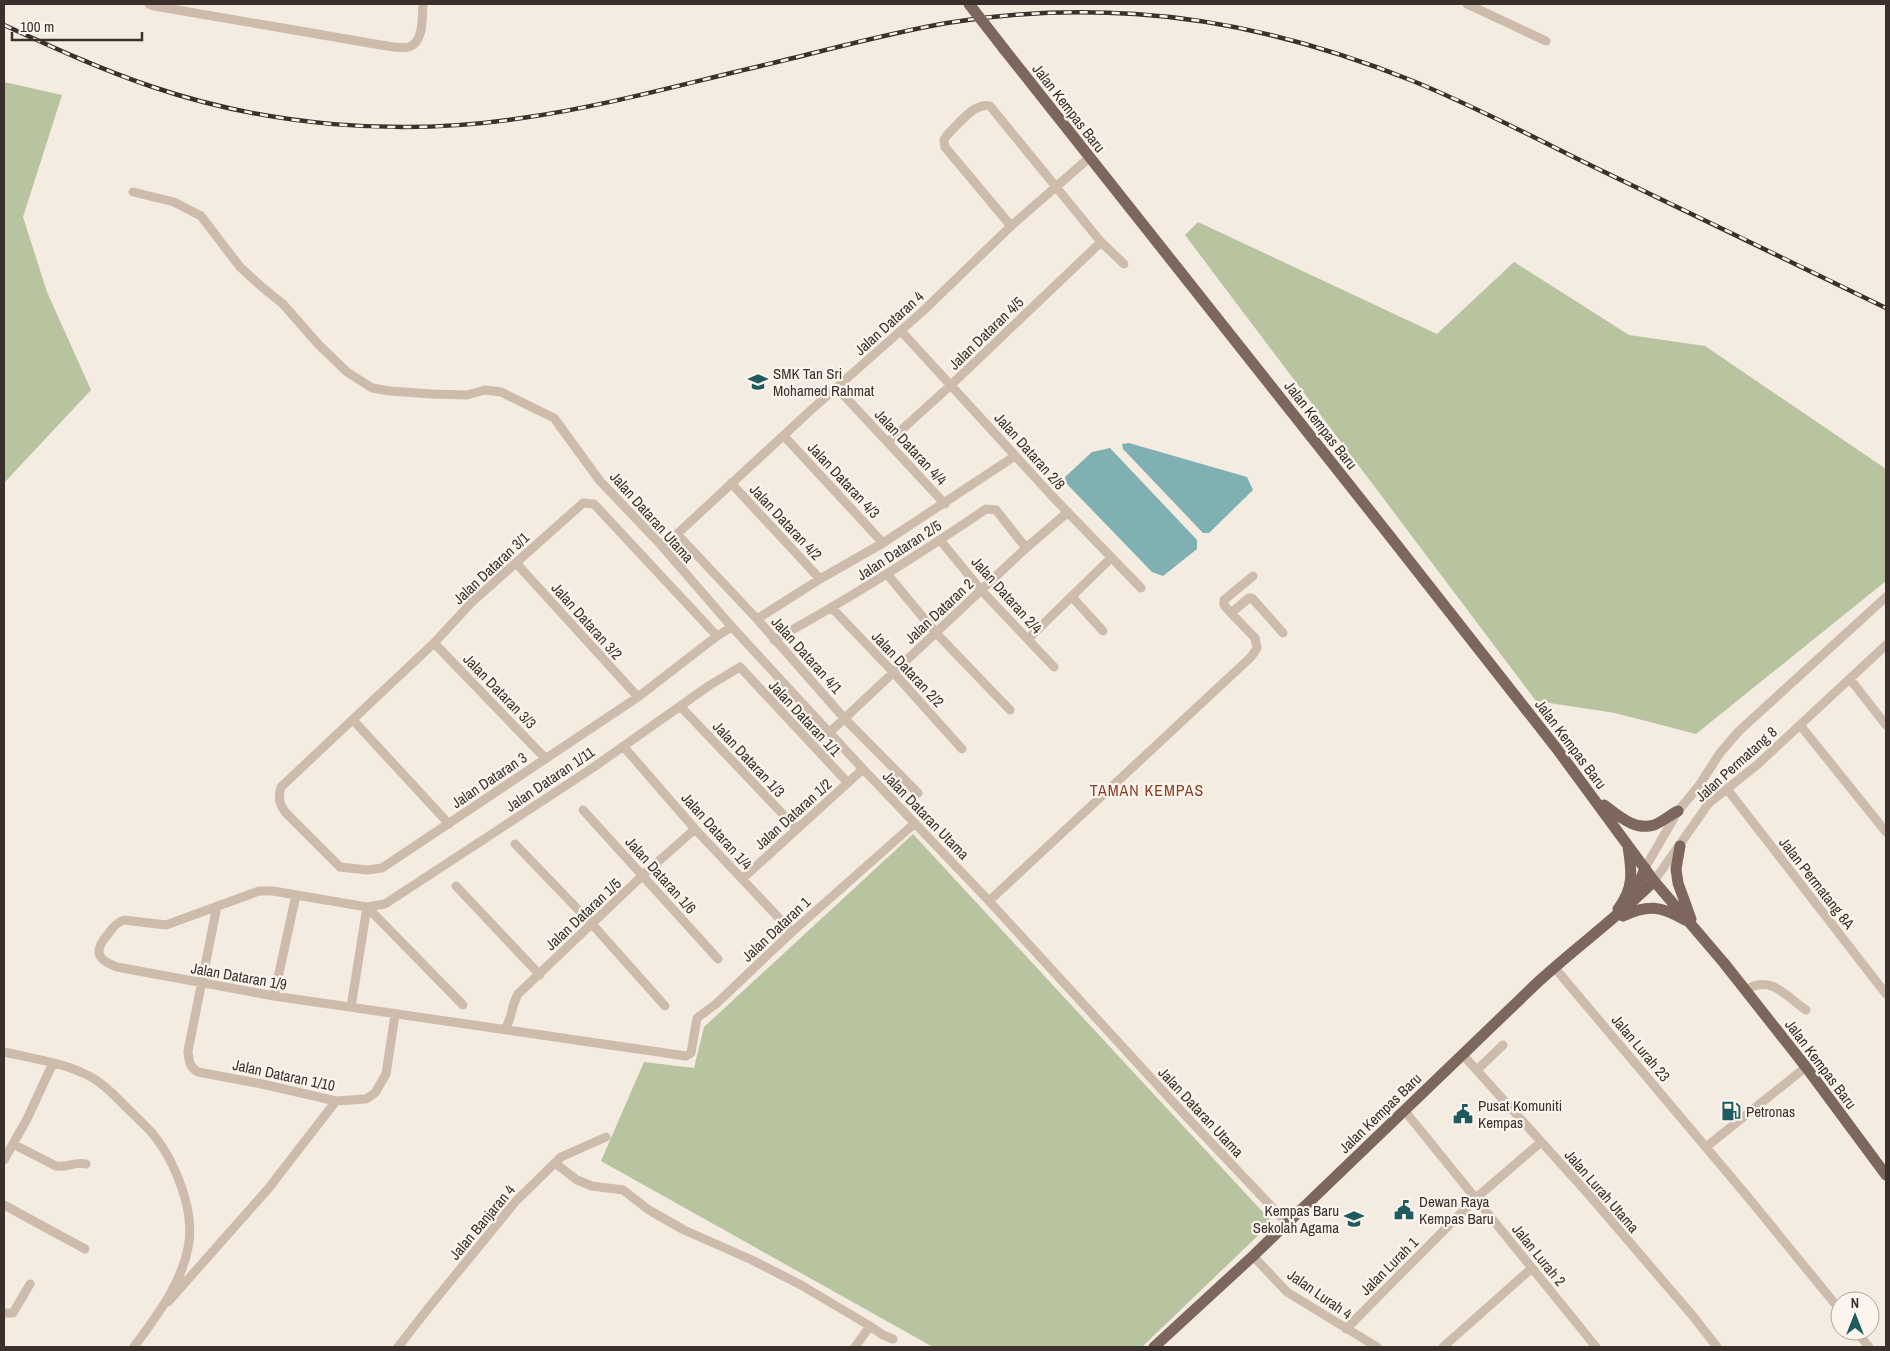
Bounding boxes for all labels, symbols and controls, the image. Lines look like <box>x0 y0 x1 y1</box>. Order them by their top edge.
scale bar <box>12 10 142 42</box>
text: 100 m <box>20 16 54 37</box>
street label: Jalan Kempas Baru <box>1028 59 1110 157</box>
street label: Jalan Dataran 4 <box>850 286 928 360</box>
street label: Jalan Dataran 4/5 <box>944 292 1028 374</box>
place label: SMK Tan Sri Mohamed Rahmat <box>773 363 875 401</box>
school or university icon: SMK Tan Sri Mohamed Rahmat <box>747 371 769 393</box>
street label: Jalan Kempas Baru <box>1280 376 1362 474</box>
street label: Jalan Dataran 4/4 <box>870 404 952 490</box>
street label: Jalan Dataran 2/8 <box>990 408 1070 494</box>
street label: Jalan Dataran 4/3 <box>803 437 885 523</box>
street label: Jalan Dataran Utama <box>605 467 699 567</box>
street label: Jalan Dataran 4/2 <box>745 479 827 565</box>
street label: Jalan Dataran 2/5 <box>853 515 946 585</box>
street label: Jalan Dataran 3/1 <box>448 527 534 609</box>
street label: Jalan Dataran 2/4 <box>967 552 1047 638</box>
street label: Jalan Dataran 2 <box>900 574 978 648</box>
street label: Jalan Dataran 3/2 <box>547 578 627 664</box>
street label: Jalan Dataran 4/1 <box>767 612 847 698</box>
street label: Jalan Dataran 2/2 <box>867 626 949 712</box>
street label: Jalan Dataran 3/3 <box>459 649 541 733</box>
street label: Jalan Dataran 1/1 <box>764 675 846 761</box>
street label: Jalan Kempas Baru <box>1530 695 1612 793</box>
street label: Jalan Dataran 1/3 <box>708 716 790 802</box>
street label: Jalan Permatang 8 <box>1691 722 1782 806</box>
street label: Jalan Dataran 1/11 <box>501 741 599 817</box>
street label: Jalan Dataran 3 <box>447 747 531 813</box>
street label: Jalan Dataran Utama <box>878 766 974 864</box>
street label: Jalan Dataran 1/2 <box>750 774 836 854</box>
district label: TAMAN KEMPAS <box>1090 779 1204 801</box>
street label: Jalan Dataran 1/4 <box>677 788 757 874</box>
street label: Jalan Dataran 1/6 <box>621 832 701 918</box>
street label: Jalan Permatang 8A <box>1774 833 1860 934</box>
street label: Jalan Dataran 1/5 <box>540 873 626 955</box>
street label: Jalan Dataran 1 <box>737 892 815 966</box>
street label: Jalan Dataran 1/9 <box>189 957 289 995</box>
street label: Jalan Lurah 23 <box>1607 1010 1675 1086</box>
street label: Jalan Kempas Baru <box>1780 1015 1862 1113</box>
street label: Jalan Dataran 1/10 <box>231 1054 337 1096</box>
street label: Jalan Dataran Utama <box>1154 1062 1248 1162</box>
street label: Jalan Kempas Baru <box>1334 1068 1426 1158</box>
place label: Pusat Komuniti Kempas <box>1478 1095 1562 1133</box>
fuel station icon: Petronas <box>1720 1100 1742 1122</box>
place label: Petronas <box>1746 1101 1795 1122</box>
public building icon: Pusat Komuniti Kempas <box>1452 1103 1474 1125</box>
street label: Jalan Lurah Utama <box>1560 1145 1644 1237</box>
street label: Jalan Banjaran 4 <box>444 1180 520 1264</box>
place label: Dewan Raya Kempas Baru <box>1419 1191 1494 1229</box>
public building icon: Dewan Raya Kempas Baru <box>1393 1199 1415 1221</box>
place label: Kempas Baru Sekolah Agama <box>1253 1200 1339 1238</box>
school or university icon: Kempas Baru Sekolah Agama <box>1343 1208 1365 1230</box>
street label: Jalan Lurah 2 <box>1507 1219 1571 1291</box>
street label: Jalan Lurah 1 <box>1355 1232 1423 1300</box>
street label: Jalan Lurah 4 <box>1283 1264 1357 1324</box>
north arrow <box>1830 1291 1880 1341</box>
text: N <box>1851 1294 1859 1312</box>

